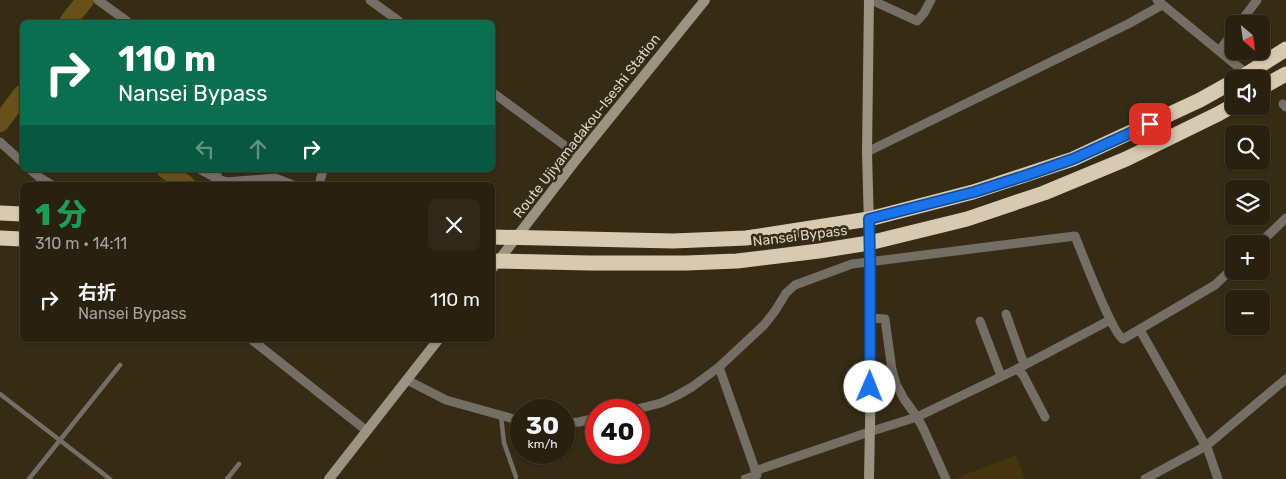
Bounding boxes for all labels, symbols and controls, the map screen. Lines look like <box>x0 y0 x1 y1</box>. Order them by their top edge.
north arrow <box>1225 15 1270 60</box>
map controls <box>1225 15 1270 335</box>
street label: Route Ujiyamadakou-Iseshi Station <box>510 31 664 221</box>
text: 110 m <box>118 38 216 80</box>
icon: right <box>35 40 100 105</box>
button: sound <box>1225 70 1270 115</box>
text: Nansei Bypass <box>118 80 268 107</box>
pin <box>1129 103 1171 145</box>
icon: arrive <box>1136 110 1164 138</box>
button: search <box>1225 125 1270 170</box>
icon: left <box>191 135 219 163</box>
icon: ahead <box>244 135 272 163</box>
icon: right <box>297 135 325 163</box>
button: layers <box>1225 180 1270 225</box>
text: 1 分 <box>35 197 87 233</box>
button: close <box>428 199 480 251</box>
street label: Nansei Bypass <box>752 222 848 250</box>
text: 310 m · 14:11 <box>35 234 127 253</box>
button: + <box>1225 235 1270 280</box>
text: 右折 <box>78 281 116 304</box>
icon: right <box>35 286 63 314</box>
text: 110 m <box>430 288 480 311</box>
button: − <box>1225 290 1270 335</box>
text: Nansei Bypass <box>78 304 187 323</box>
position arrow <box>843 360 895 412</box>
speed limit sign: 40 <box>585 399 650 464</box>
text: 30 <box>526 411 559 440</box>
text: km/h <box>528 437 557 451</box>

